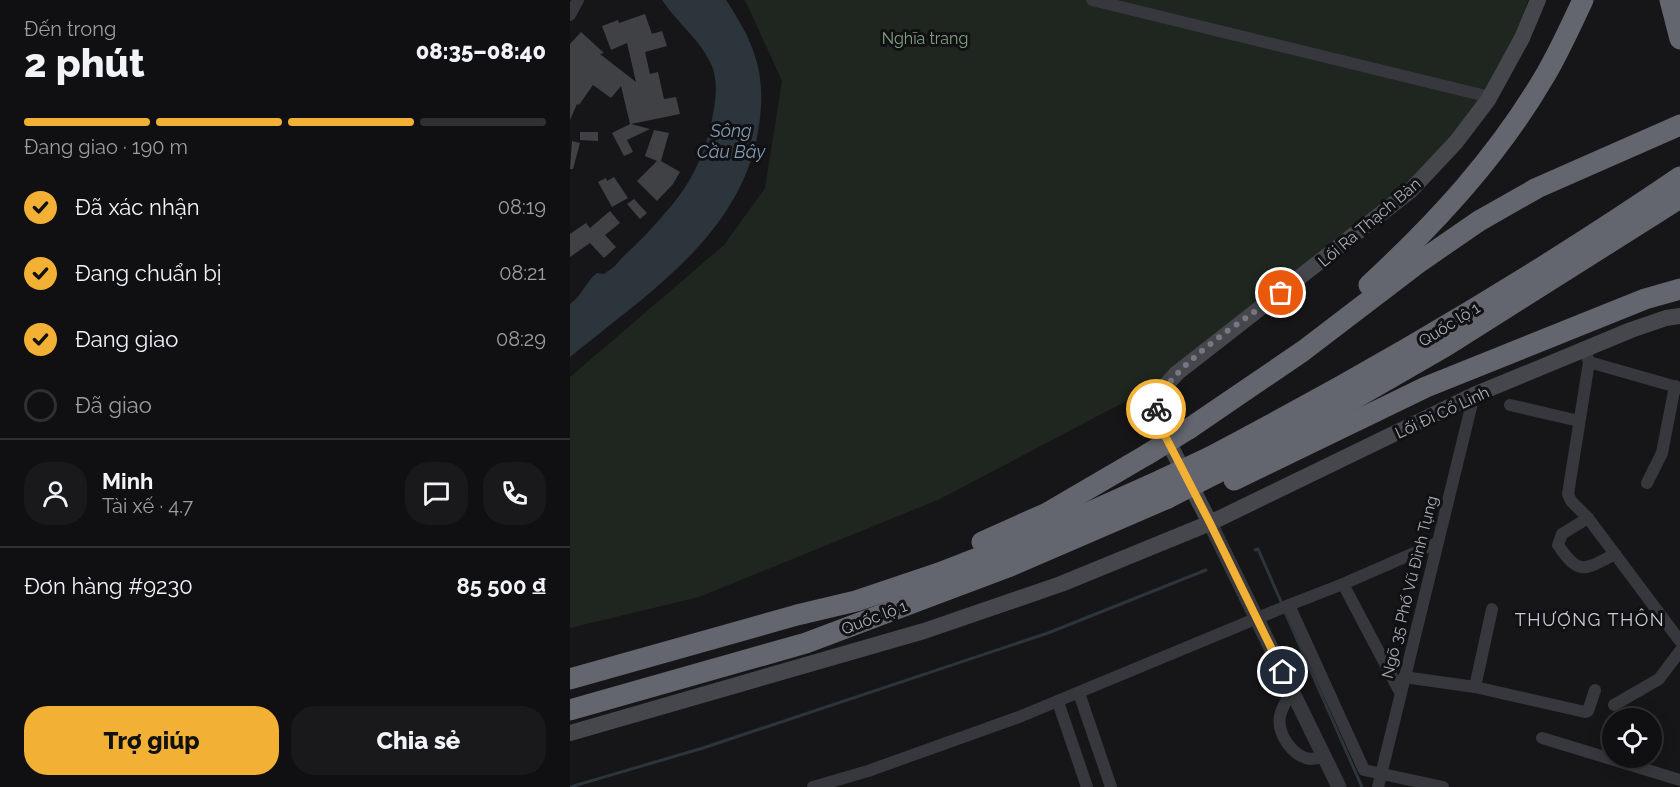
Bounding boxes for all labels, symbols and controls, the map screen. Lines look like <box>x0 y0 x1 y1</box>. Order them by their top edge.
text: Đến trong <box>24 17 116 41</box>
park label: Nghĩa trang <box>882 29 968 48</box>
text: 08:35–08:40 <box>416 38 546 64</box>
text: 2 phút <box>24 40 145 86</box>
water label: Sông Cầu Bây <box>697 120 766 162</box>
text: Đang giao · 190 m <box>24 135 188 159</box>
street label: Lối Ra Thạch Bàn <box>1314 174 1424 271</box>
icon: check <box>24 191 57 224</box>
text: Đã xác nhận <box>75 194 200 220</box>
text: 08:19 <box>498 195 546 219</box>
icon: check <box>24 257 57 290</box>
text: Đang chuẩn bị <box>75 260 222 286</box>
text: 08:21 <box>499 261 546 285</box>
pin <box>1255 267 1306 318</box>
icon: bag <box>1264 276 1297 309</box>
street label: Quốc lộ 1 <box>1415 298 1484 351</box>
icon: check <box>24 323 57 356</box>
text: Đang giao <box>75 326 178 352</box>
text: 08:29 <box>496 327 546 351</box>
courier <box>1126 379 1186 439</box>
street label: Lối Đi Cổ Linh <box>1392 382 1492 443</box>
text: Đã giao <box>75 392 152 418</box>
icon: bike <box>1140 393 1173 426</box>
button: person <box>24 462 87 525</box>
button: chat <box>405 462 468 525</box>
button: phone <box>483 462 546 525</box>
text: Minh <box>102 468 153 494</box>
text: Tài xế · 4.7 <box>102 494 193 518</box>
street label: Ngõ 35 Phố Vũ Đình Tụng <box>1378 494 1441 680</box>
text: Đơn hàng #9230 <box>24 573 193 599</box>
text: 85 500 ₫ <box>457 573 546 599</box>
street label: Quốc lộ 1 <box>839 596 910 639</box>
district label: THƯỢNG THÔN <box>1515 608 1665 630</box>
pin <box>1257 646 1308 697</box>
icon: home <box>1266 655 1299 688</box>
button: Trợ giúp <box>24 706 279 775</box>
button: Chia sẻ <box>291 706 546 775</box>
map controls <box>1602 708 1662 768</box>
button: locate <box>1602 708 1662 768</box>

